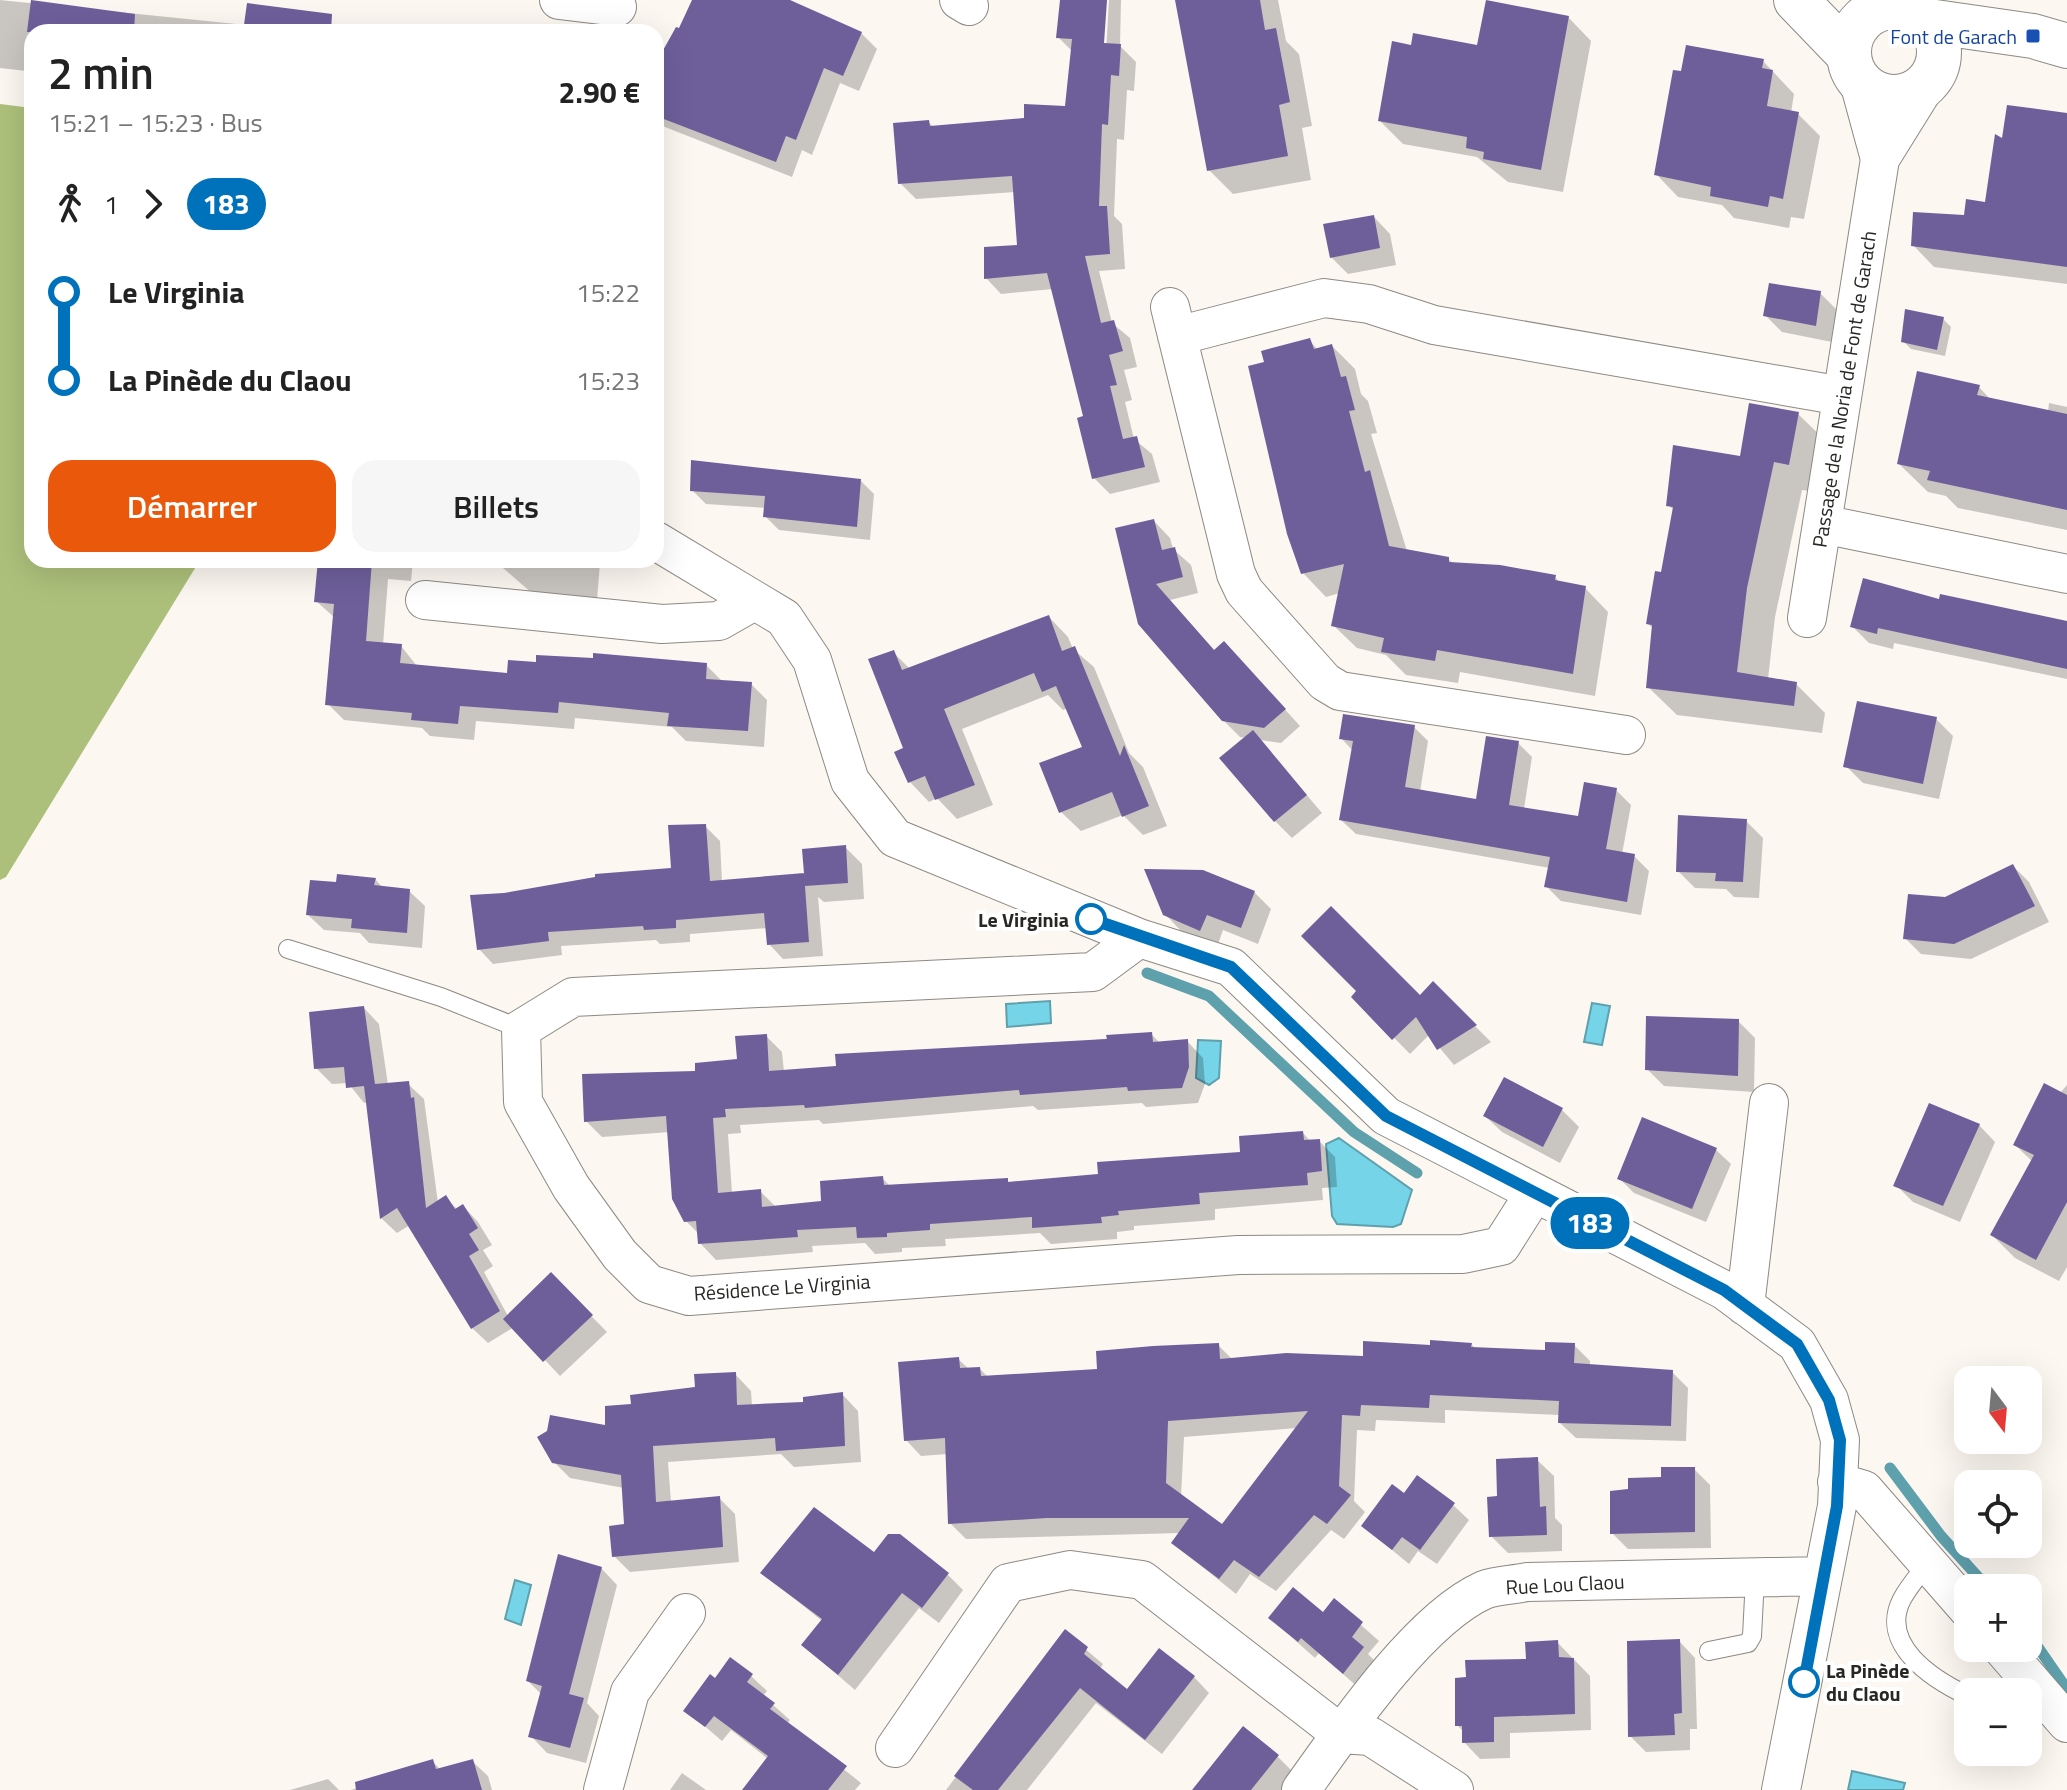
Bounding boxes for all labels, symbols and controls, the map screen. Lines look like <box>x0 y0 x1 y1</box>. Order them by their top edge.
place label: Font de Garach <box>1890 21 2017 52</box>
marker: Font de Garach <box>2024 27 2042 45</box>
text: 2 min <box>48 39 154 106</box>
text: 2.90 € <box>559 69 640 115</box>
text: 15:21 – 15:23 · Bus <box>48 103 263 142</box>
icon: walk <box>48 182 92 226</box>
icon: forward <box>131 182 175 226</box>
text: 183 <box>203 182 250 225</box>
text: 1 <box>104 185 119 224</box>
street label: Passage de la Noria de Font de Garach <box>1804 228 1884 550</box>
text: Le Virginia <box>108 269 244 315</box>
text: 15:22 <box>576 273 640 312</box>
text: La Pinède du Claou <box>108 357 352 403</box>
text: 15:23 <box>576 361 640 400</box>
button: Démarrer <box>48 460 336 552</box>
button: Billets <box>352 460 640 552</box>
place label: Le Virginia <box>978 904 1069 935</box>
marker: Le Virginia <box>1076 904 1106 934</box>
line badge: 183 <box>1544 1197 1636 1249</box>
text: 183 <box>1566 1201 1614 1244</box>
street label: Résidence Le Virginia <box>693 1265 871 1309</box>
north arrow <box>1954 1366 2042 1454</box>
map controls <box>1954 1366 2042 1766</box>
button: locate <box>1954 1470 2042 1558</box>
street label: Rue Lou Claou <box>1505 1565 1625 1603</box>
button: + <box>1954 1574 2042 1662</box>
place label: La Pinède du Claou <box>1826 1655 1909 1709</box>
marker: La Pinède du Claou <box>1789 1667 1819 1697</box>
button: − <box>1954 1678 2042 1766</box>

